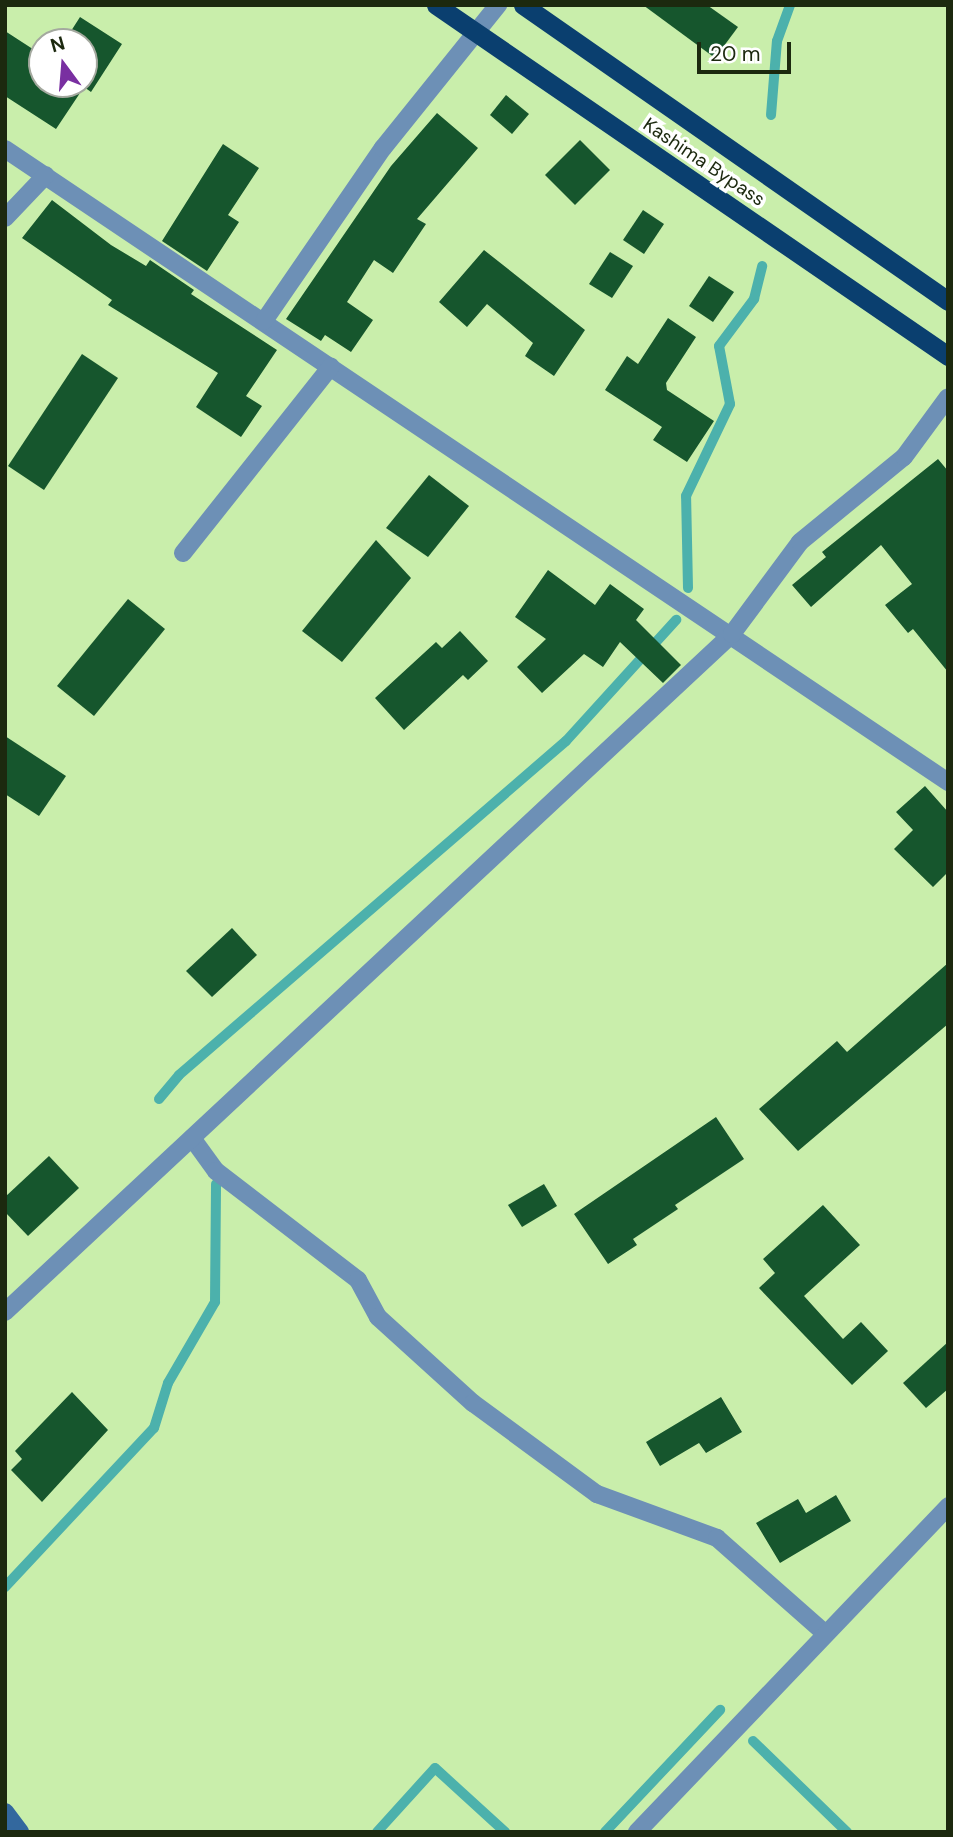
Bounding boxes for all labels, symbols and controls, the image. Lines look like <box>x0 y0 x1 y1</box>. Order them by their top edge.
north arrow <box>28 28 98 98</box>
scale bar <box>701 28 796 72</box>
text: N <box>48 30 68 58</box>
text: 20 m <box>710 40 761 68</box>
street label: Kashima Bypass <box>639 113 769 211</box>

